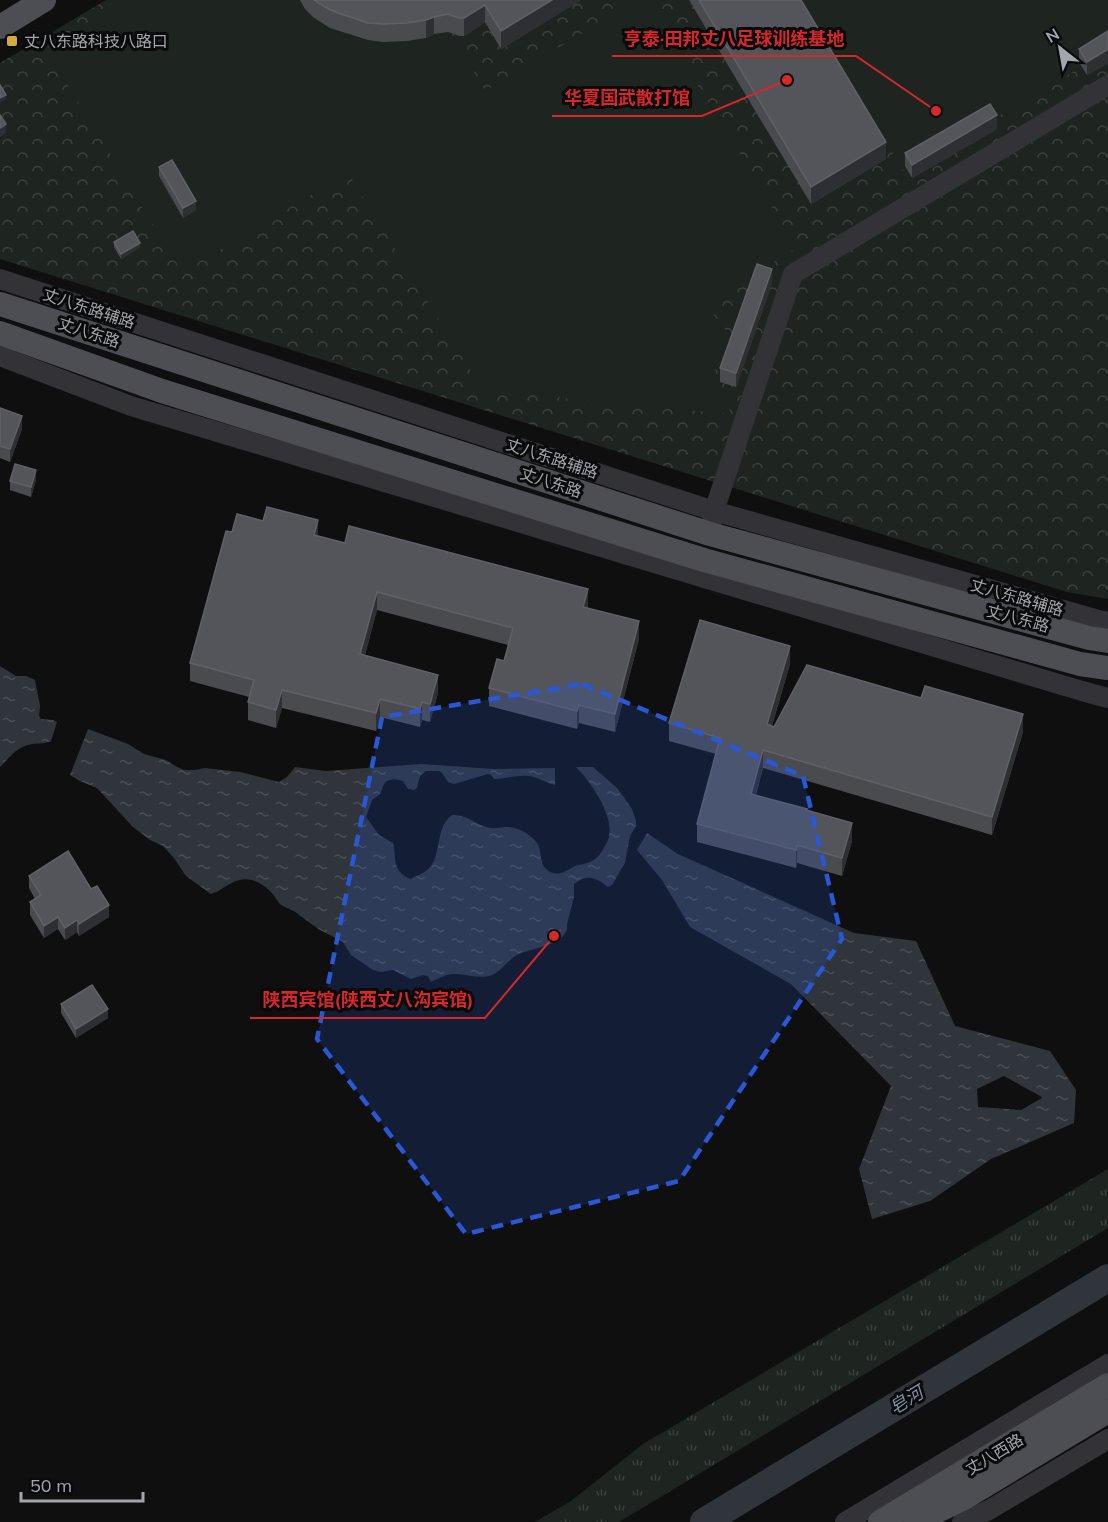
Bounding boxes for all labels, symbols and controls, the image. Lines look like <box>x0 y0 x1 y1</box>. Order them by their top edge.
north arrow <box>1030 18 1090 78</box>
callout: 亨泰·田邦丈八足球训练基地 <box>612 20 856 56</box>
text: N <box>1042 23 1063 47</box>
text: 亨泰·田邦丈八足球训练基地 <box>624 27 844 50</box>
place label: 丈八东路科技八路口 <box>24 31 168 51</box>
marker: 丈八东路科技八路口 <box>5 34 19 48</box>
callout: 华夏国武散打馆 <box>552 80 702 116</box>
text: 华夏国武散打馆 <box>564 86 690 109</box>
street label: 丈八东路辅路 <box>40 284 138 332</box>
street label: 丈八东路 <box>56 313 122 351</box>
street label: 丈八东路辅路 <box>503 434 601 482</box>
street label: 丈八东路 <box>518 463 584 501</box>
street label: 丈八东路辅路 <box>968 575 1066 619</box>
street label: 丈八东路 <box>985 600 1051 636</box>
callout: 陕西宾馆(陕西丈八沟宾馆) <box>250 982 485 1018</box>
text: 陕西宾馆(陕西丈八沟宾馆) <box>263 988 473 1011</box>
water label: 皂河 <box>885 1379 930 1419</box>
street label: 丈八西路 <box>961 1429 1027 1479</box>
scale bar <box>21 1465 142 1503</box>
text: 50 m <box>30 1474 72 1497</box>

